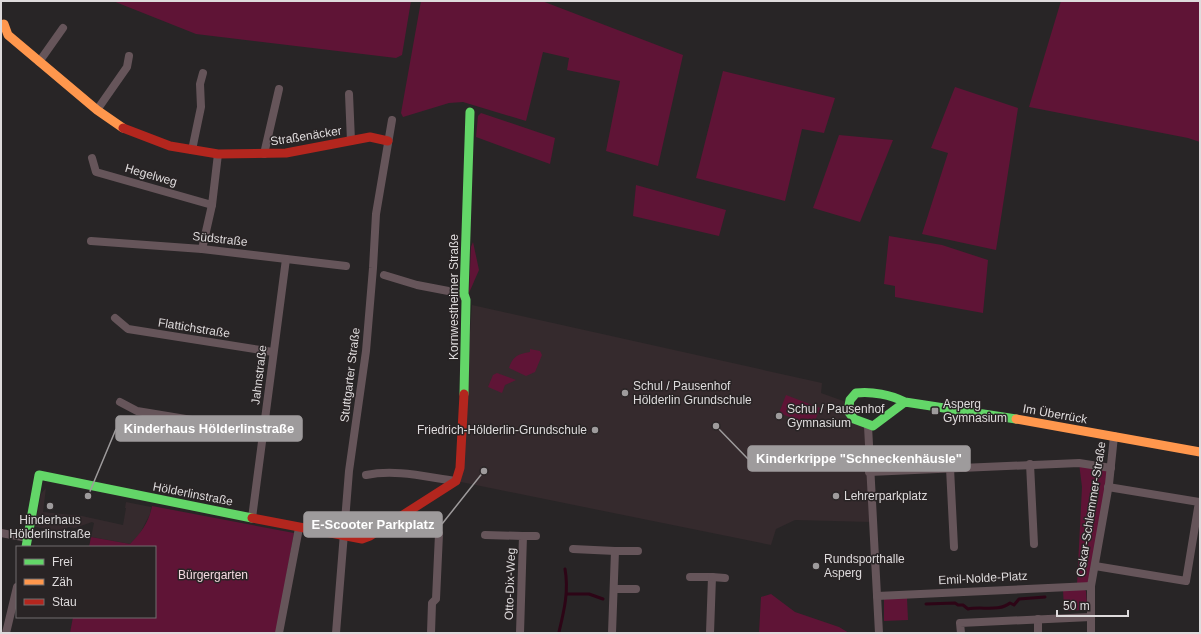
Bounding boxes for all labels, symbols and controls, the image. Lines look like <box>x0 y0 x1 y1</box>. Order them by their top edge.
street label: Straßenäcker <box>269 123 343 149</box>
street label: Hegelweg <box>123 161 179 189</box>
street label: Südstraße <box>192 229 249 249</box>
street label: Kornwestheimer Straße <box>447 234 461 360</box>
street label: Flattichstraße <box>157 315 231 341</box>
street label: Stuttgarter Straße <box>337 326 363 423</box>
street label: Jahnstraße <box>248 344 270 406</box>
place label: Schul / Pausenhof Hölderlin Grundschule <box>633 379 752 407</box>
marker: Schul / Pausenhof Hölderlin Grundschule <box>620 388 630 398</box>
place label: Asperg Gymnasium <box>943 397 1007 425</box>
street label: Im Überrück <box>1022 401 1089 427</box>
place label: Schul / Pausenhof Gymnasium <box>787 402 885 430</box>
marker: Asperg Gymnasium <box>930 406 940 416</box>
marker: Schul / Pausenhof Gymnasium <box>774 411 784 421</box>
callout: Kinderhaus Hölderlinstraße <box>116 416 302 441</box>
text: Kinderhaus Hölderlinstraße <box>124 421 294 436</box>
place label: Friedrich-Hölderlin-Grundschule <box>417 423 587 437</box>
marker: Friedrich-Hölderlin-Grundschule <box>590 425 600 435</box>
street label: Oskar-Schlemmer-Straße <box>1073 440 1109 578</box>
callout: Kinderkrippe "Schneckenhäusle" <box>748 446 970 471</box>
text: Kinderkrippe "Schneckenhäusle" <box>756 451 962 466</box>
street label: Hölderlinstraße <box>152 479 235 509</box>
place label: Lehrerparkplatz <box>844 489 927 503</box>
marker: Lehrerparkplatz <box>831 491 841 501</box>
marker: Hinderhaus Hölderlinstraße <box>45 501 55 511</box>
callout: E-Scooter Parkplatz <box>304 512 442 537</box>
place label: Hinderhaus Hölderlinstraße <box>9 513 91 541</box>
text: E-Scooter Parkplatz <box>312 517 435 532</box>
legend <box>16 546 156 618</box>
street label: Otto-Dix-Weg <box>502 548 518 620</box>
place label: Rundsporthalle Asperg <box>824 552 905 580</box>
text: Frei <box>52 555 73 569</box>
marker: Rundsporthalle Asperg <box>811 561 821 571</box>
park label: Bürgergarten <box>178 568 248 582</box>
street label: Emil-Nolde-Platz <box>938 569 1028 587</box>
text: Zäh <box>52 575 73 589</box>
scale bar <box>1057 592 1128 618</box>
text: Stau <box>52 595 77 609</box>
text: 50 m <box>1063 599 1090 613</box>

